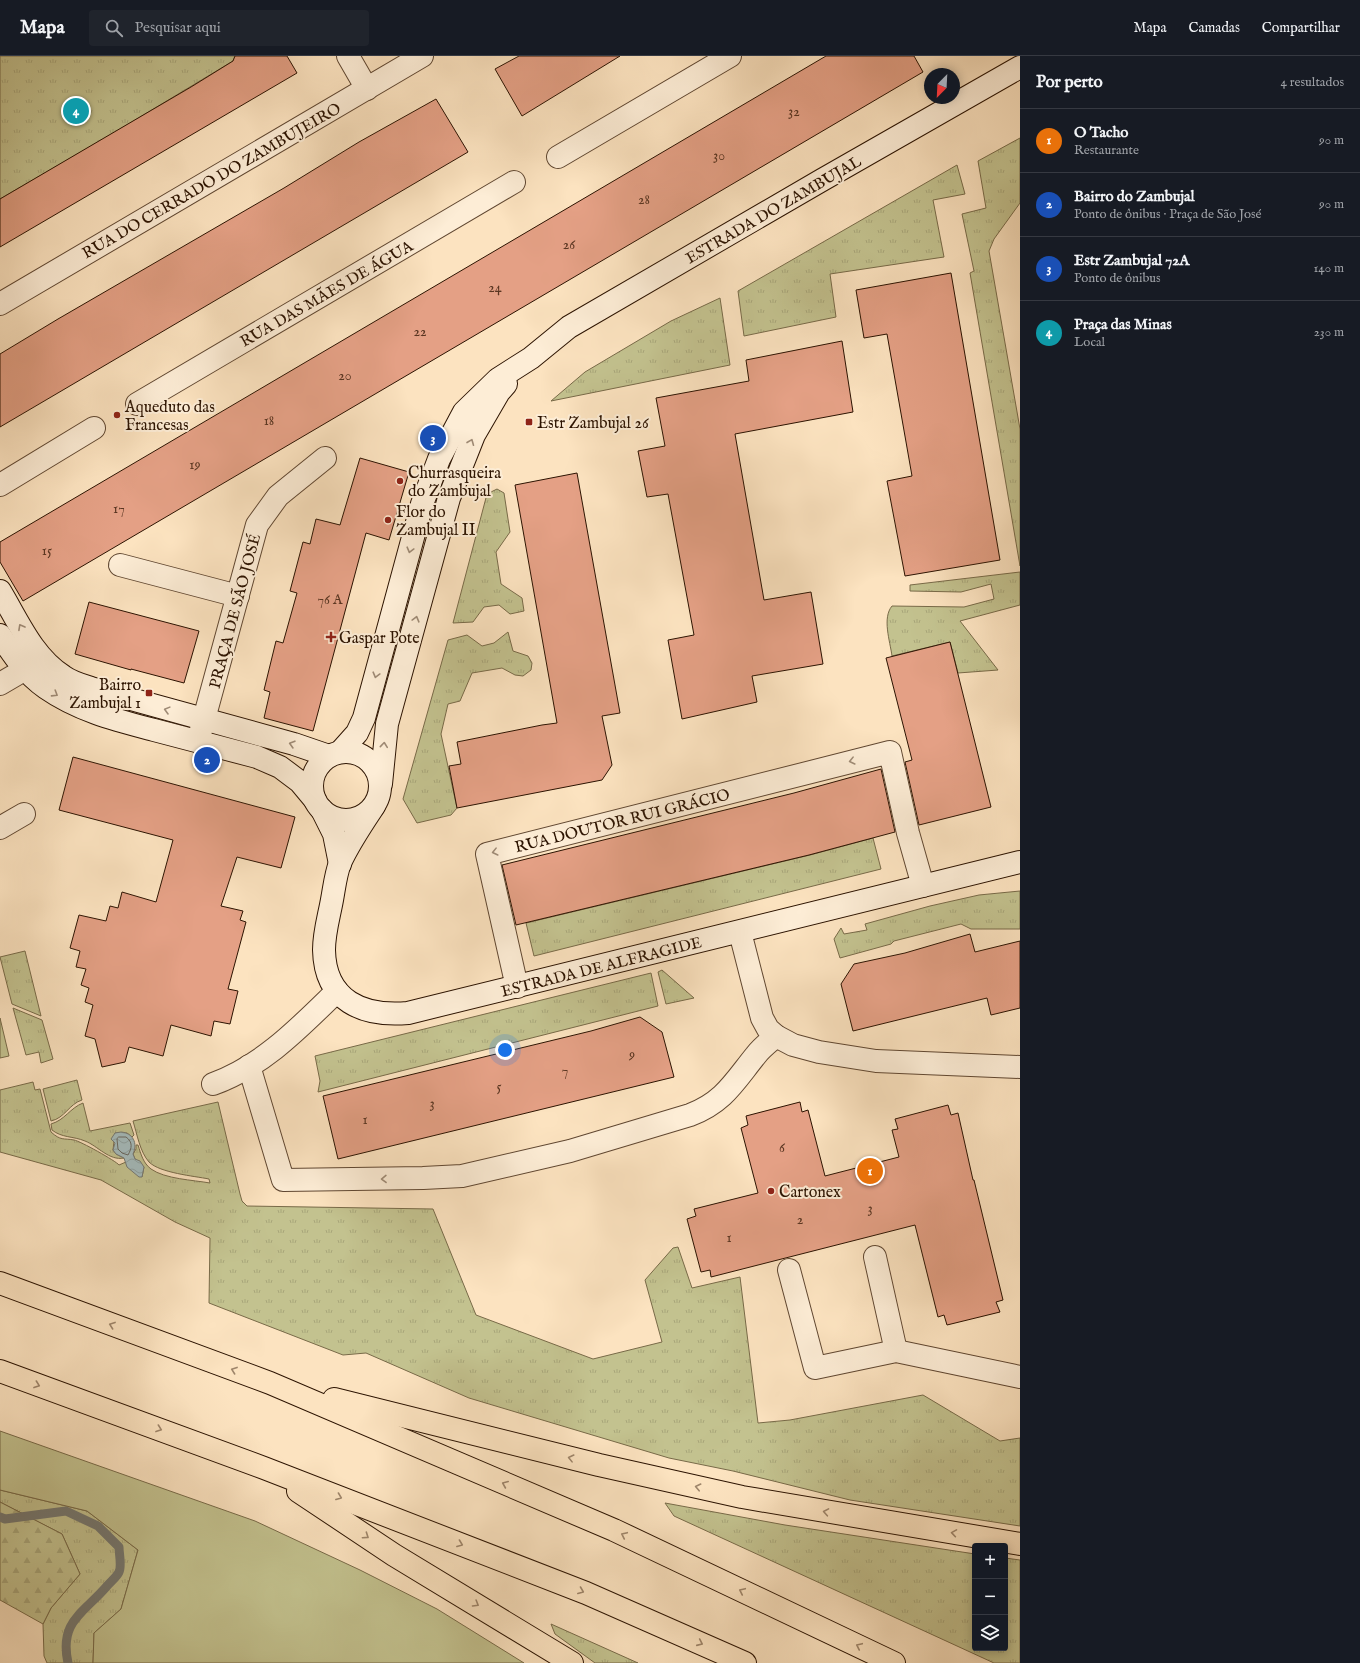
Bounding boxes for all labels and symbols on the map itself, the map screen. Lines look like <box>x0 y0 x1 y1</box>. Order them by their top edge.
north arrow <box>924 68 960 104</box>
pin: 4 <box>63 96 89 126</box>
street label: RUA DO CERRADO DO ZAMBUJEIRO <box>79 99 345 264</box>
house number: 32 <box>788 103 800 121</box>
house number: 30 <box>713 147 725 165</box>
street label: ESTRADA DO ZAMBUJAL <box>683 152 866 269</box>
house number: 28 <box>638 191 650 209</box>
street label: RUA DAS MÃES DE ÁGUA <box>236 235 418 353</box>
house number: 26 <box>563 236 576 254</box>
house number: 24 <box>488 279 502 297</box>
house number: 22 <box>413 323 427 341</box>
house number: 20 <box>338 367 352 385</box>
place label: Aqueduto das Francesas <box>124 398 215 436</box>
marker: Aqueduto das Francesas <box>112 410 122 420</box>
house number: 18 <box>264 412 274 430</box>
place label: Estr Zambujal 26 <box>537 414 649 434</box>
marker: Estr Zambujal 26 <box>524 417 534 427</box>
pin: 3 <box>420 423 446 453</box>
one-way arrow <box>467 438 475 445</box>
house number: 19 <box>189 456 201 474</box>
place label: Churrasqueira do Zambujal <box>408 464 501 502</box>
marker: Churrasqueira do Zambujal <box>395 476 405 486</box>
house number: 17 <box>113 500 125 518</box>
place label: Flor do Zambujal II <box>396 503 476 541</box>
marker: Flor do Zambujal II <box>383 515 393 525</box>
street label: PRAÇA DE SÃO JOSÉ <box>204 531 266 691</box>
house number: 15 <box>42 542 52 560</box>
one-way arrow <box>406 546 415 553</box>
house number: 76 A <box>318 591 343 609</box>
one-way arrow <box>411 616 420 623</box>
one-way arrow <box>18 624 26 631</box>
place label: Gaspar Pote <box>339 629 420 649</box>
marker: Gaspar Pote <box>326 632 336 642</box>
one-way arrow <box>372 672 380 678</box>
place label: Bairro Zambujal 1 <box>69 676 141 714</box>
marker: Bairro Zambujal 1 <box>144 688 154 698</box>
one-way arrow <box>51 689 58 697</box>
one-way arrow <box>164 706 170 714</box>
one-way arrow <box>289 740 296 749</box>
one-way arrow <box>379 742 388 748</box>
pin: 2 <box>194 745 220 775</box>
one-way arrow <box>849 757 855 765</box>
street label: RUA DOUTOR RUI GRÁCIO <box>512 784 732 858</box>
one-way arrow <box>492 847 499 856</box>
street label: ESTRADA DE ALFRAGIDE <box>499 933 704 1003</box>
your location <box>495 1040 515 1060</box>
house number: 9 <box>628 1046 635 1064</box>
house number: 7 <box>562 1062 568 1080</box>
house number: 5 <box>496 1078 502 1096</box>
house number: 3 <box>429 1095 435 1113</box>
house number: 1 <box>362 1111 368 1129</box>
house number: 6 <box>779 1139 786 1157</box>
pin: 1 <box>857 1156 883 1186</box>
one-way arrow <box>381 1175 387 1183</box>
place label: Cartonex <box>779 1183 841 1203</box>
marker: Cartonex <box>766 1186 776 1196</box>
house number: 3 <box>867 1200 873 1218</box>
house number: 2 <box>797 1211 804 1229</box>
house number: 1 <box>726 1229 732 1247</box>
one-way arrow <box>108 1321 115 1329</box>
one-way arrow <box>230 1366 237 1374</box>
one-way arrow <box>33 1380 40 1388</box>
one-way arrow <box>155 1425 162 1433</box>
one-way arrow <box>568 1454 575 1463</box>
one-way arrow <box>501 1480 508 1488</box>
one-way arrow <box>695 1484 701 1492</box>
one-way arrow <box>336 1492 343 1500</box>
one-way arrow <box>823 1508 829 1517</box>
one-way arrow <box>951 1529 957 1538</box>
one-way arrow <box>361 1531 368 1538</box>
one-way arrow <box>621 1532 628 1540</box>
one-way arrow <box>457 1539 464 1547</box>
one-way arrow <box>577 1586 585 1594</box>
one-way arrow <box>738 1588 746 1596</box>
one-way arrow <box>472 1600 479 1607</box>
one-way arrow <box>697 1639 704 1647</box>
one-way arrow <box>856 1643 864 1651</box>

